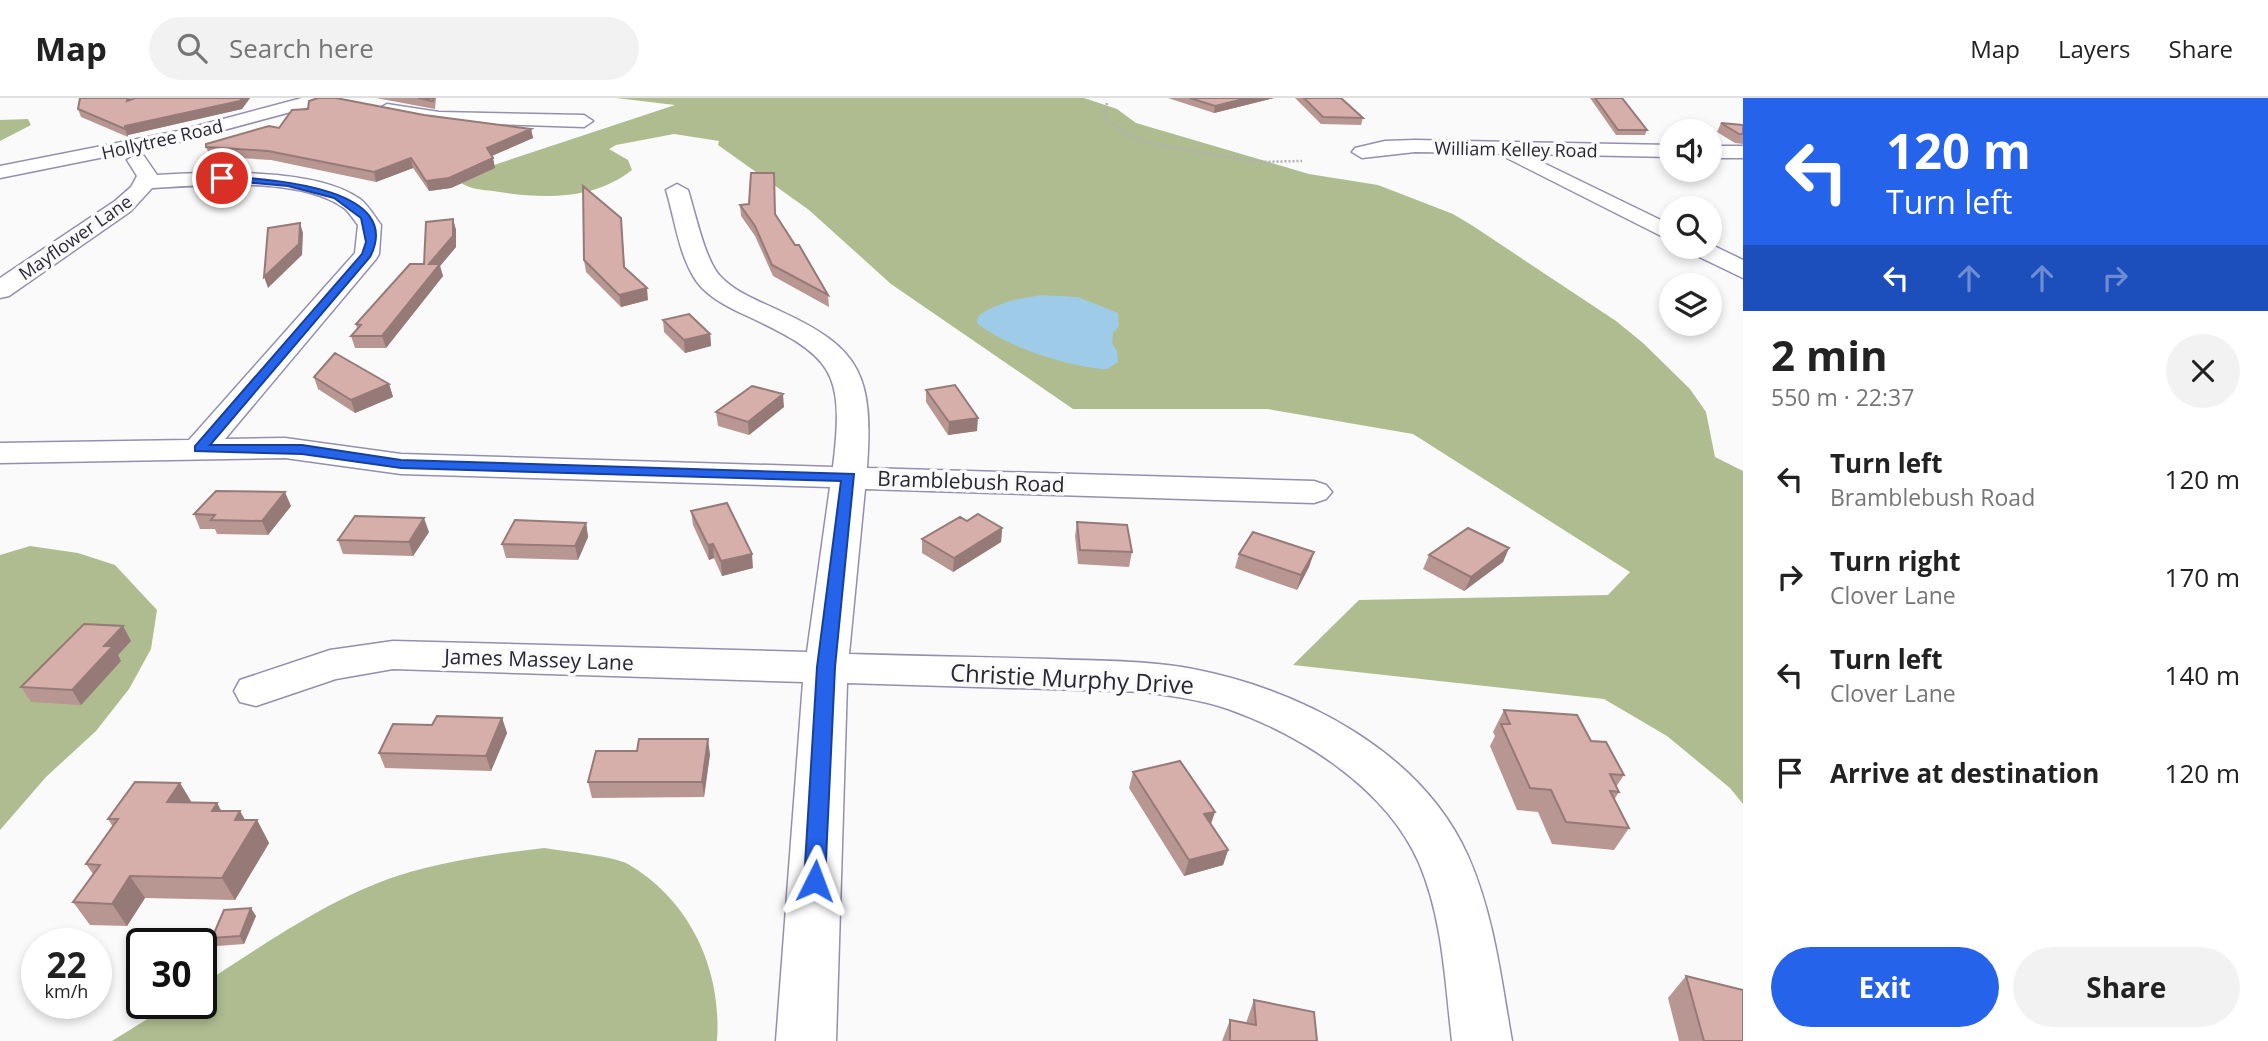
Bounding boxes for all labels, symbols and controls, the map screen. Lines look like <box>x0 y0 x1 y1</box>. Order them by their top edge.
search box <box>149 17 639 80</box>
text: Map <box>35 26 107 71</box>
icon: search <box>173 29 211 67</box>
text: Search here <box>229 30 374 66</box>
text: Map <box>1970 32 2020 65</box>
text: Layers <box>2058 32 2131 65</box>
text: Share <box>2169 32 2233 65</box>
street label: Hollytree Road <box>99 113 225 165</box>
text: 120 m <box>1886 117 2031 183</box>
map controls <box>1659 119 1722 336</box>
button: sound <box>1659 119 1722 182</box>
icon: left <box>1771 126 1862 217</box>
street label: William Kelley Road <box>1434 136 1598 162</box>
pin <box>192 148 252 208</box>
icon: arrive <box>203 159 241 197</box>
text: Turn left <box>1886 180 2012 223</box>
street label: Mayflower Lane <box>14 189 136 285</box>
button: search <box>1659 196 1722 259</box>
icon: left <box>1877 259 1915 297</box>
icon: ahead <box>1950 259 1988 297</box>
icon: ahead <box>2023 259 2061 297</box>
icon: right <box>2096 259 2134 297</box>
button: layers <box>1659 273 1722 336</box>
text: 2 min <box>1771 326 1888 383</box>
button: close <box>2166 334 2240 408</box>
text: 550 m · 22:37 <box>1771 381 1914 413</box>
text: Turn left <box>1830 445 1942 481</box>
icon: left <box>1771 460 1809 498</box>
text: 120 m <box>2165 461 2240 497</box>
street label: Bramblebush Road <box>877 464 1065 498</box>
text: Bramblebush Road <box>1830 481 2035 513</box>
text: Turn right <box>1830 543 1961 579</box>
icon: right <box>1771 558 1809 596</box>
text: 170 m <box>2165 559 2240 595</box>
text: Clover Lane <box>1830 579 1956 611</box>
text: Turn left <box>1830 641 1942 677</box>
street label: James Massey Lane <box>442 642 634 676</box>
street label: Christie Murphy Drive <box>949 655 1195 701</box>
icon: left <box>1771 656 1809 694</box>
text: 140 m <box>2165 657 2240 693</box>
text: Clover Lane <box>1830 677 1956 709</box>
icon: arrive <box>1771 754 1809 792</box>
text: Arrive at destination <box>1830 755 2099 791</box>
text: 120 m <box>2165 755 2240 791</box>
position arrow <box>778 844 852 918</box>
speed limit sign: 30 <box>126 928 217 1019</box>
text: 22 <box>46 941 87 988</box>
button: Exit <box>1771 947 1999 1027</box>
button: Share <box>2013 947 2240 1027</box>
text: km/h <box>45 979 88 1003</box>

